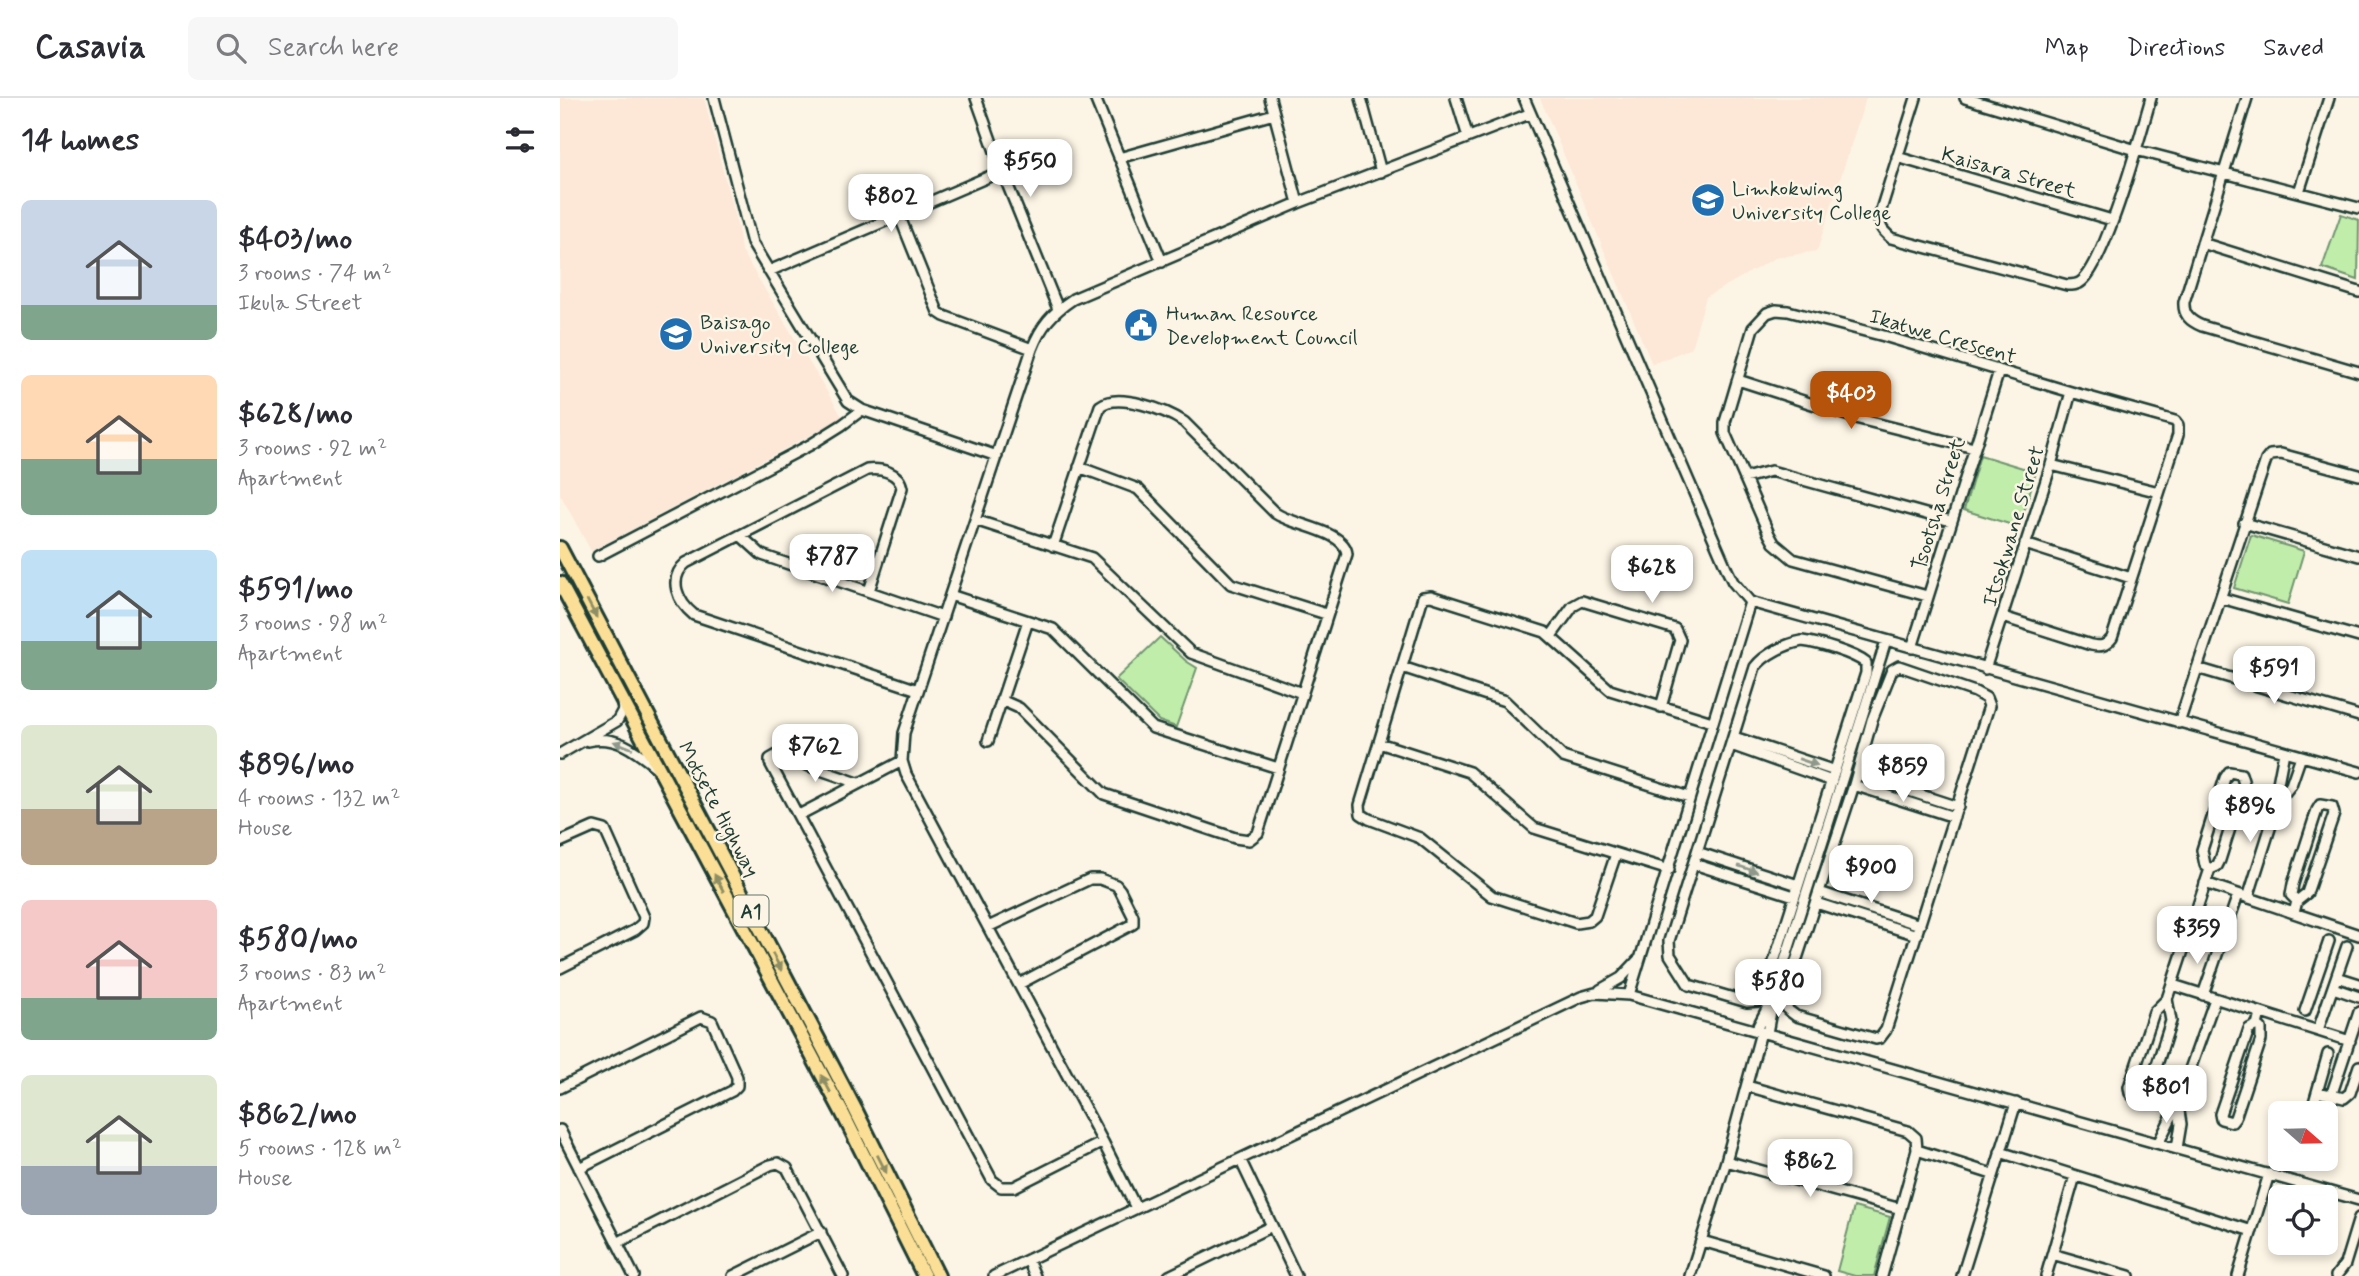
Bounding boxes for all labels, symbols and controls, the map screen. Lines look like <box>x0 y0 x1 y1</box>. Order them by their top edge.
search box <box>188 17 678 80</box>
text: Casavia <box>35 26 146 70</box>
icon: search <box>212 29 250 67</box>
text: Search here <box>268 31 399 65</box>
text: Map <box>2045 33 2089 64</box>
text: Directions <box>2127 33 2225 64</box>
text: Saved <box>2263 33 2324 64</box>
text: 14 homes <box>21 121 139 160</box>
icon: filters <box>501 121 539 159</box>
pin: $550 <box>989 140 1071 199</box>
street label: Kaisara Street <box>1938 140 2080 206</box>
text: $550 <box>1003 147 1057 177</box>
pin: $802 <box>850 174 932 234</box>
place label: Limkokwing University College <box>1732 175 1891 227</box>
school or university icon: Limkokwing University College <box>1689 181 1727 219</box>
text: $802 <box>864 182 918 212</box>
text: $403/mo <box>238 220 352 259</box>
icon: home <box>77 228 161 312</box>
text: 3 rooms · 74 m² <box>238 259 392 289</box>
text: Ikula Street <box>238 289 362 319</box>
place label: Human Resource Development Council <box>1166 300 1358 352</box>
street label: Ikatwe Crescent <box>1866 303 2020 371</box>
public building icon: Human Resource Development Council <box>1122 306 1160 344</box>
place label: Baisago University College <box>700 309 859 361</box>
school or university icon: Baisago University College <box>657 315 695 353</box>
pin: $403 <box>1810 372 1892 431</box>
text: $403 <box>1826 379 1876 409</box>
text: $628/mo <box>238 395 353 434</box>
icon: home <box>77 403 161 487</box>
text: 3 rooms · 92 m² <box>238 434 387 464</box>
street label: Tsootsha Street <box>1905 434 1973 574</box>
street label: Itsokwane Street <box>1976 442 2052 610</box>
text: Apartment <box>238 464 343 494</box>
pin: $787 <box>791 534 873 594</box>
text: $787 <box>806 542 858 572</box>
pin: $628 <box>1611 546 1693 605</box>
text: $628 <box>1627 553 1677 583</box>
text: $591/mo <box>238 570 353 609</box>
icon: home <box>77 578 161 662</box>
one-way arrow <box>586 599 598 618</box>
text: 3 rooms · 98 m² <box>238 609 388 639</box>
text: Apartment <box>238 639 343 669</box>
pin: $591 <box>2233 646 2315 706</box>
text: $591 <box>2249 654 2299 684</box>
pin: $762 <box>774 724 856 784</box>
text: $762 <box>788 732 842 762</box>
street label: Motsete Highway <box>670 737 766 883</box>
one-way arrow <box>612 739 633 750</box>
pin: $859 <box>1862 744 1944 804</box>
text: $896/mo <box>238 745 354 784</box>
text: $859 <box>1878 752 1928 782</box>
icon: home <box>77 753 161 837</box>
one-way arrow <box>1797 757 1818 768</box>
text: 4 rooms · 132 m² <box>238 784 400 814</box>
pin: $896 <box>2209 784 2291 844</box>
text: $896 <box>2224 792 2276 822</box>
text: House <box>238 814 292 844</box>
pin: $900 <box>1830 846 1912 905</box>
text: $900 <box>1845 853 1897 883</box>
one-way arrow <box>1737 864 1758 874</box>
one-way arrow <box>713 874 725 893</box>
road number: A1 <box>734 896 768 926</box>
pin: $359 <box>2156 906 2238 966</box>
text: $359 <box>2173 914 2221 944</box>
text: $580/mo <box>238 920 358 959</box>
icon: home <box>77 928 161 1012</box>
one-way arrow <box>772 952 783 972</box>
text: 3 rooms · 83 m² <box>238 959 386 989</box>
pin: $580 <box>1737 960 1819 1019</box>
text: $580 <box>1751 967 1805 997</box>
text: Apartment <box>238 989 343 1019</box>
pin: $801 <box>2125 1066 2207 1125</box>
text: $801 <box>2142 1073 2190 1103</box>
one-way arrow <box>821 1074 832 1094</box>
text: $862/mo <box>238 1095 357 1134</box>
north arrow <box>2268 1101 2338 1171</box>
map controls <box>2268 1101 2338 1255</box>
icon: home <box>77 1103 161 1187</box>
text: 5 rooms · 128 m² <box>238 1134 402 1164</box>
pin: $862 <box>1769 1140 1851 1199</box>
text: $862 <box>1784 1147 1836 1177</box>
one-way arrow <box>877 1154 888 1174</box>
text: House <box>238 1164 292 1194</box>
button: locate <box>2268 1185 2338 1255</box>

